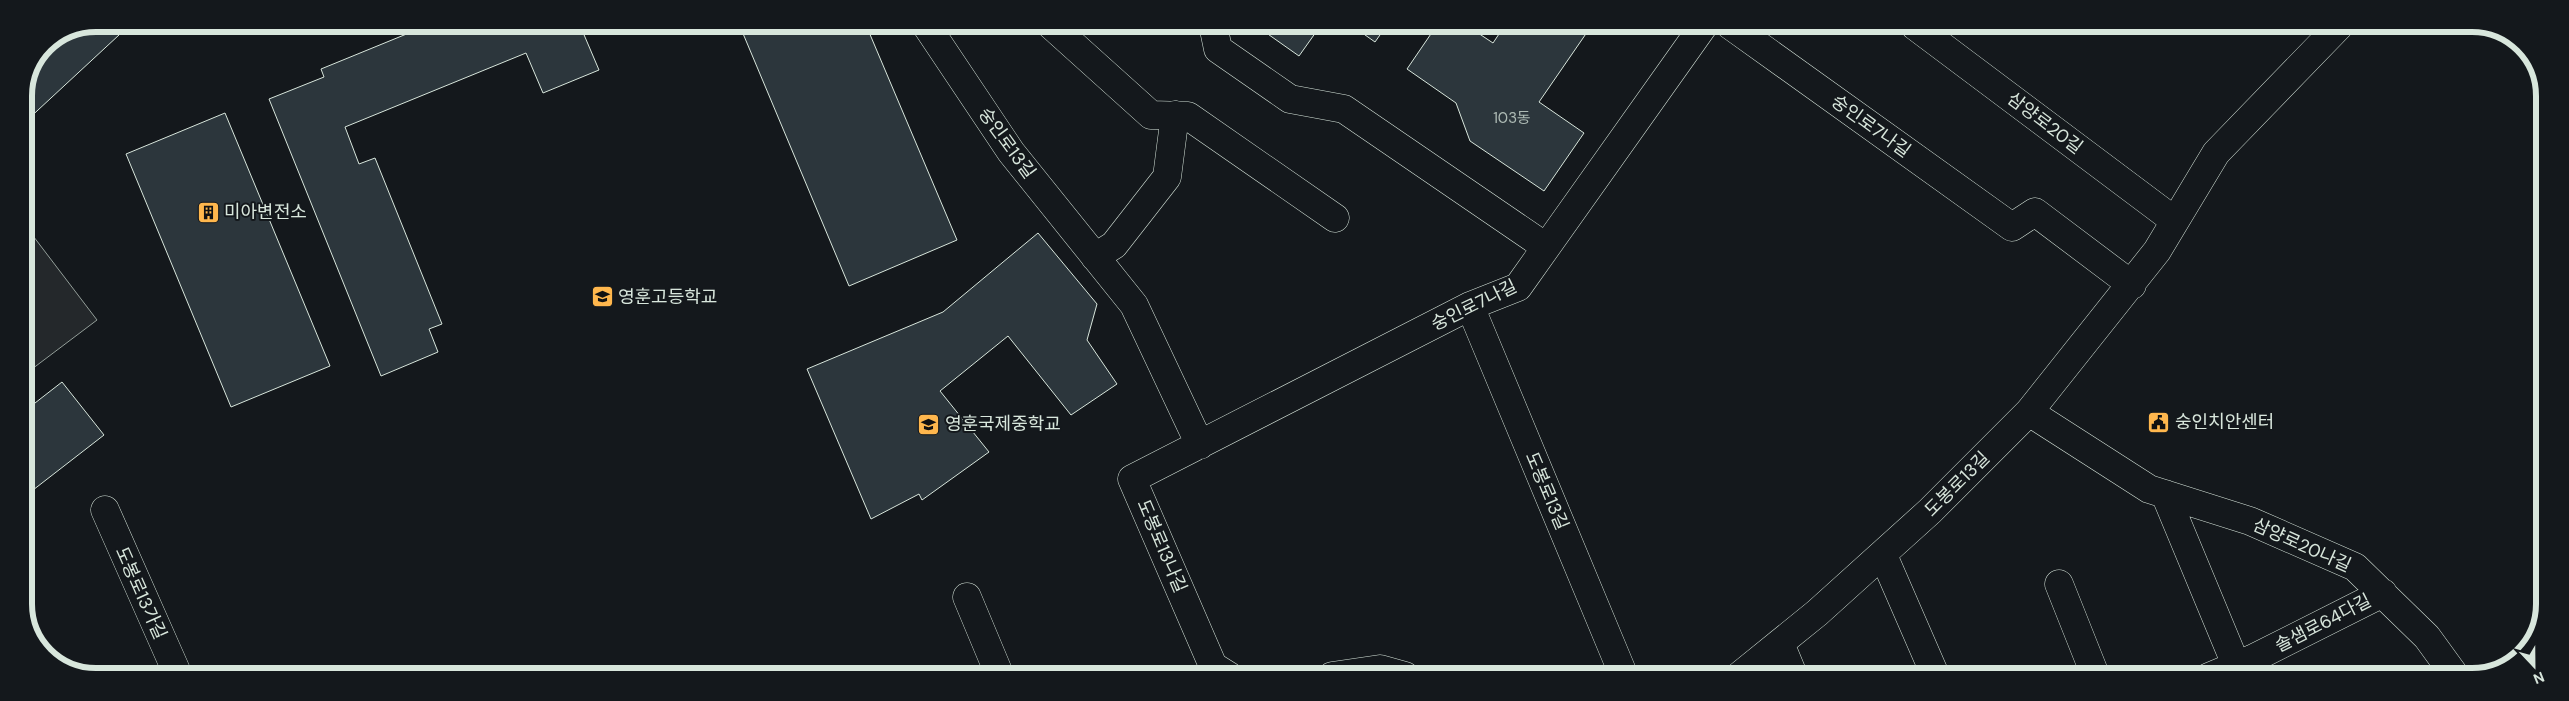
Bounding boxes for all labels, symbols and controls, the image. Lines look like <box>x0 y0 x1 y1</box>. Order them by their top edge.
street label: 삼양로20길 <box>2002 87 2088 159</box>
street label: 숭인로7나길 <box>1827 89 1915 163</box>
street label: 숭인로13길 <box>973 103 1041 183</box>
house number: 103동 <box>1493 108 1531 128</box>
building icon: 미아변전소 <box>196 200 220 224</box>
place label: 미아변전소 <box>224 200 307 224</box>
street label: 숭인로7나길 <box>1427 274 1521 336</box>
school or university icon: 영훈고등학교 <box>590 285 614 309</box>
place label: 영훈고등학교 <box>618 285 717 309</box>
public building icon: 숭인치안센터 <box>2147 410 2171 434</box>
place label: 숭인치안센터 <box>2175 410 2274 434</box>
school or university icon: 영훈국제중학교 <box>917 412 941 436</box>
place label: 영훈국제중학교 <box>945 412 1061 436</box>
street label: 도봉로13길 <box>1919 446 1995 522</box>
street label: 도봉로13길 <box>1520 448 1574 534</box>
street label: 도봉로13나길 <box>1132 496 1192 596</box>
street label: 삼양로20나길 <box>2249 513 2355 577</box>
street label: 도봉로13가길 <box>110 543 172 643</box>
street label: 솔샘로64다길 <box>2271 588 2375 658</box>
north arrow <box>2509 641 2559 691</box>
text: N <box>2531 668 2547 688</box>

